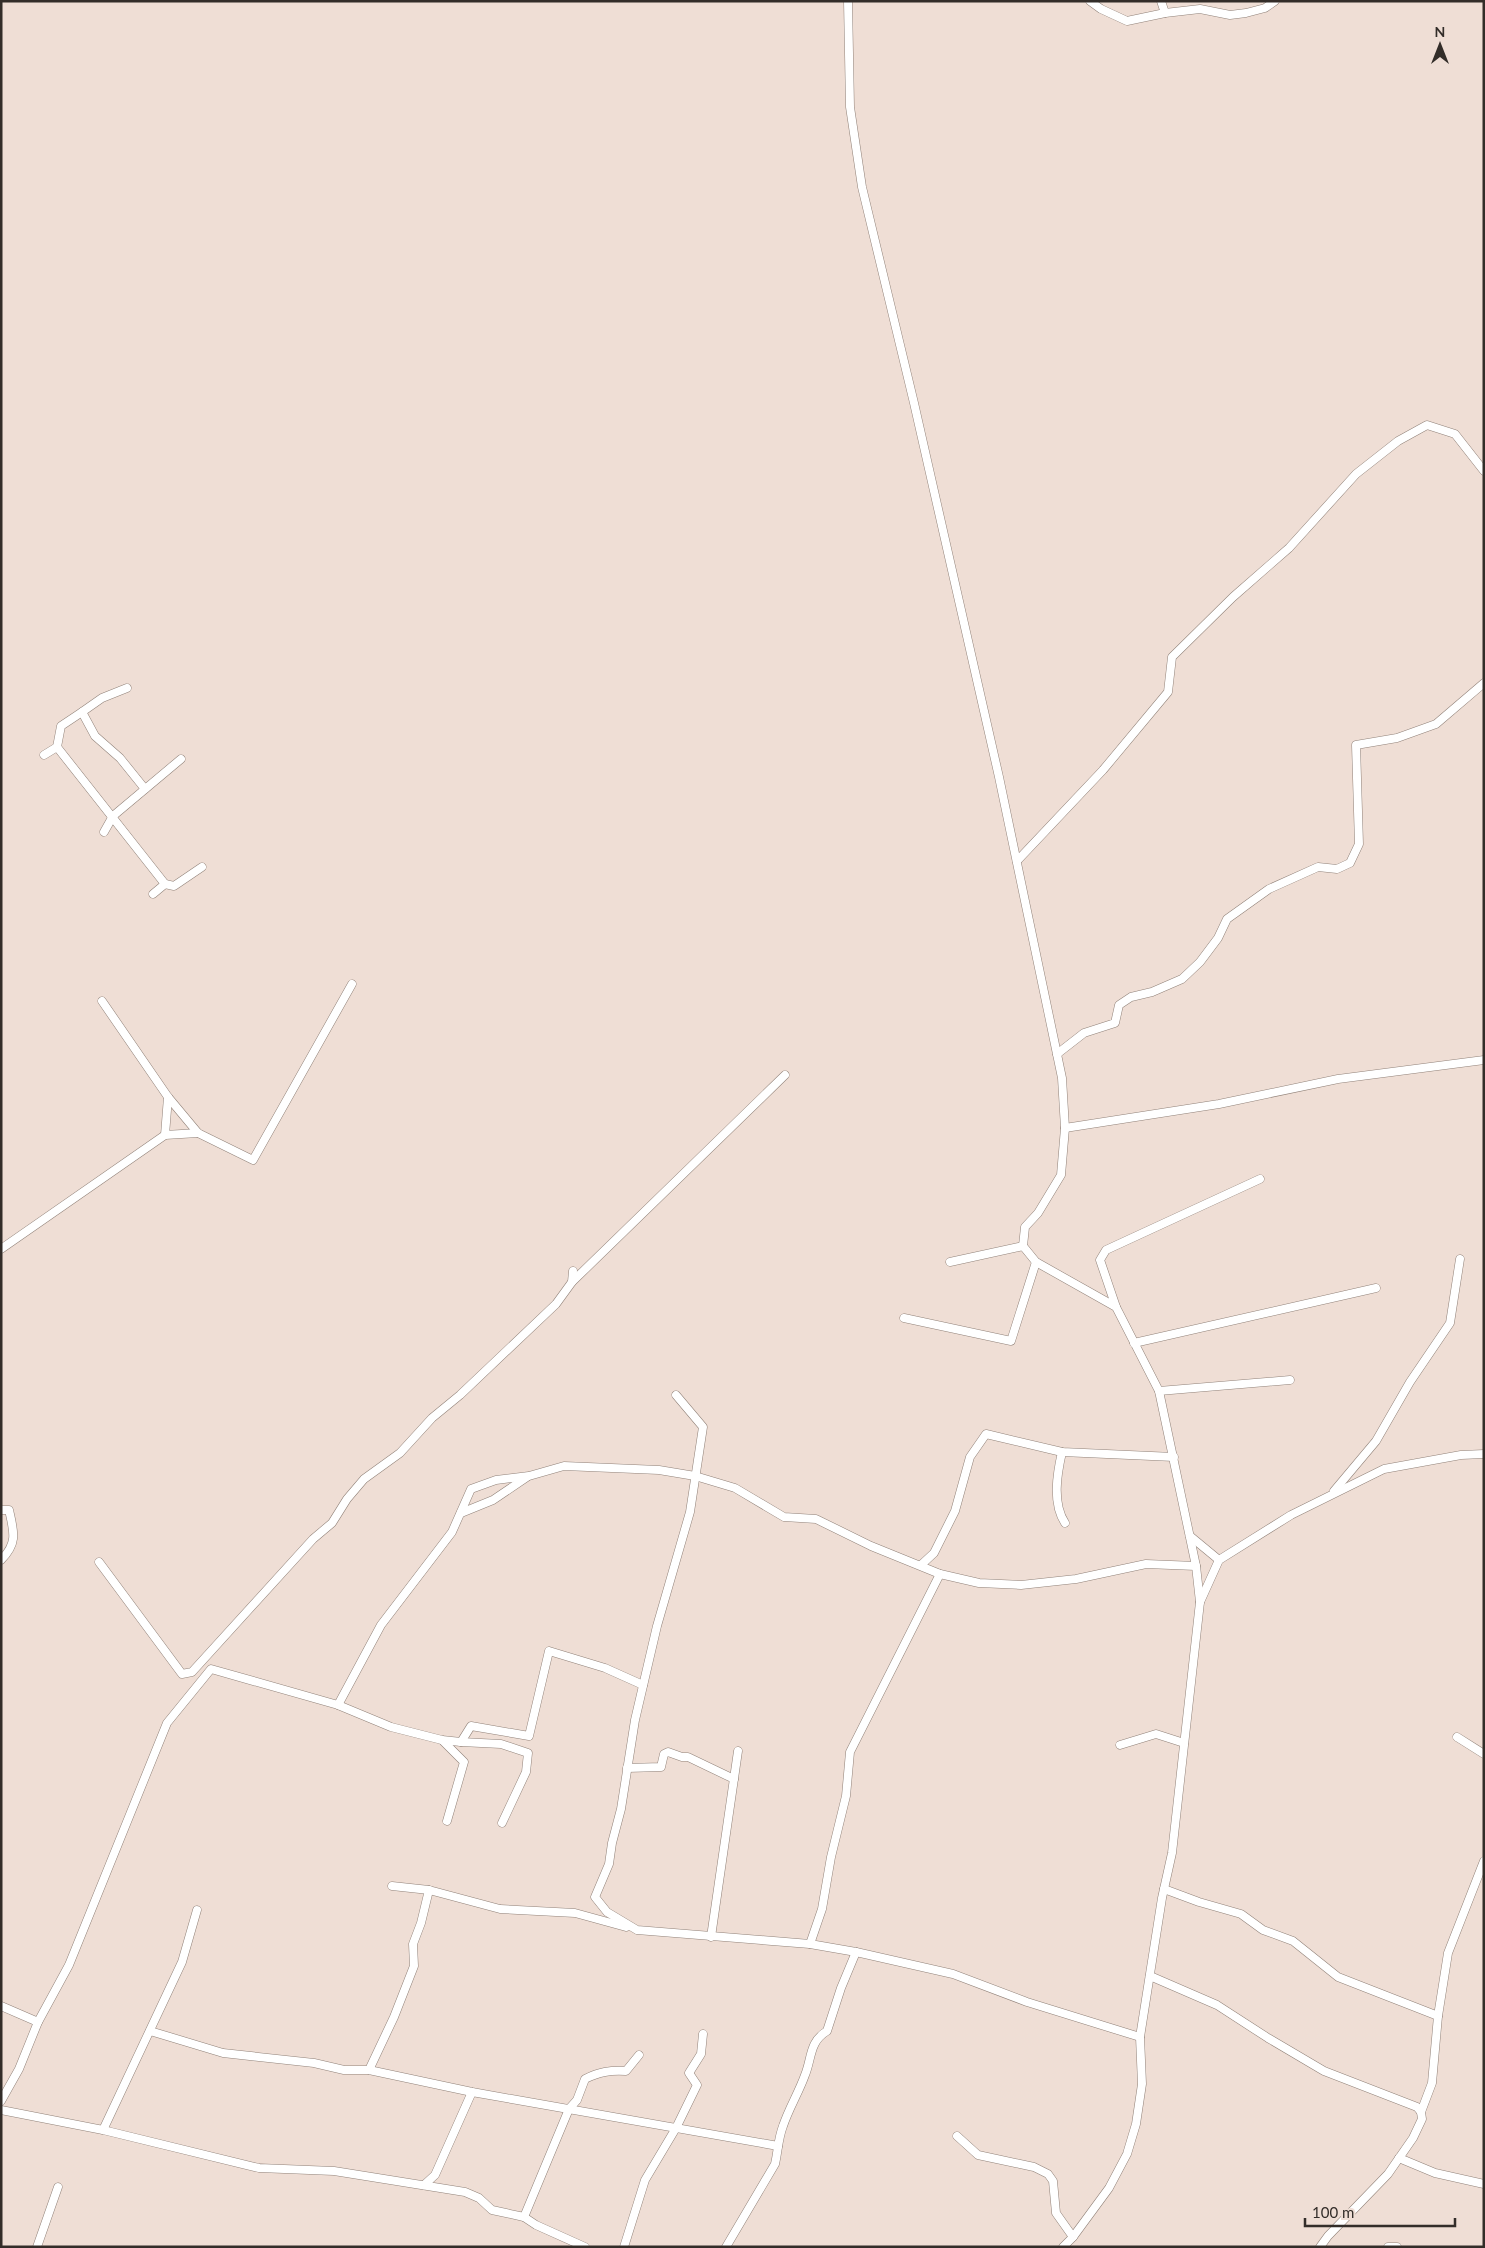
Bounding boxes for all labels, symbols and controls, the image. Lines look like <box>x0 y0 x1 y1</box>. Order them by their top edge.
north arrow <box>1415 20 1465 70</box>
text: N <box>1435 23 1445 40</box>
scale bar <box>1305 2196 1455 2228</box>
text: 100 m <box>1312 2203 1354 2221</box>

